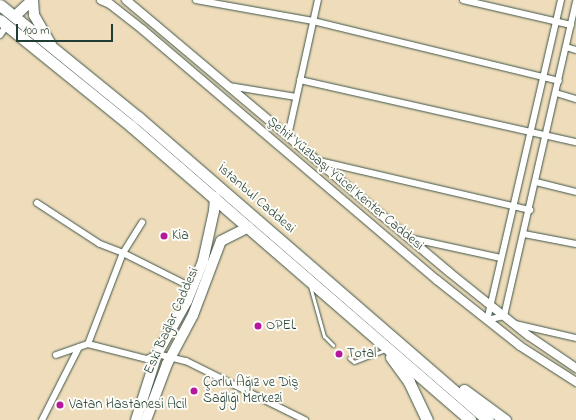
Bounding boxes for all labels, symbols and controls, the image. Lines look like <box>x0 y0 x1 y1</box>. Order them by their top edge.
scale bar <box>18 16 115 42</box>
text: 100 m <box>23 22 50 40</box>
street label: Şehit Yüzbaşı Yücel Kenter Caddesi <box>263 113 427 255</box>
street label: İstanbul Caddesi <box>214 161 298 237</box>
place label: Kia <box>172 228 189 244</box>
marker: Kia <box>159 231 169 241</box>
street label: Eski Bağlar Caddesi <box>141 265 203 377</box>
place label: OPEL <box>266 318 296 334</box>
marker: OPEL <box>253 321 263 331</box>
place label: Total <box>347 346 376 362</box>
marker: Total <box>334 349 344 359</box>
place label: Çorlu Ağız ve Diş Sağlığı Merkezi <box>203 375 298 408</box>
marker: Çorlu Ağız ve Diş Sağlığı Merkezi <box>188 385 200 397</box>
place label: Vatan Hastanesi Acil <box>69 397 187 413</box>
marker: Vatan Hastanesi Acil <box>54 399 66 411</box>

